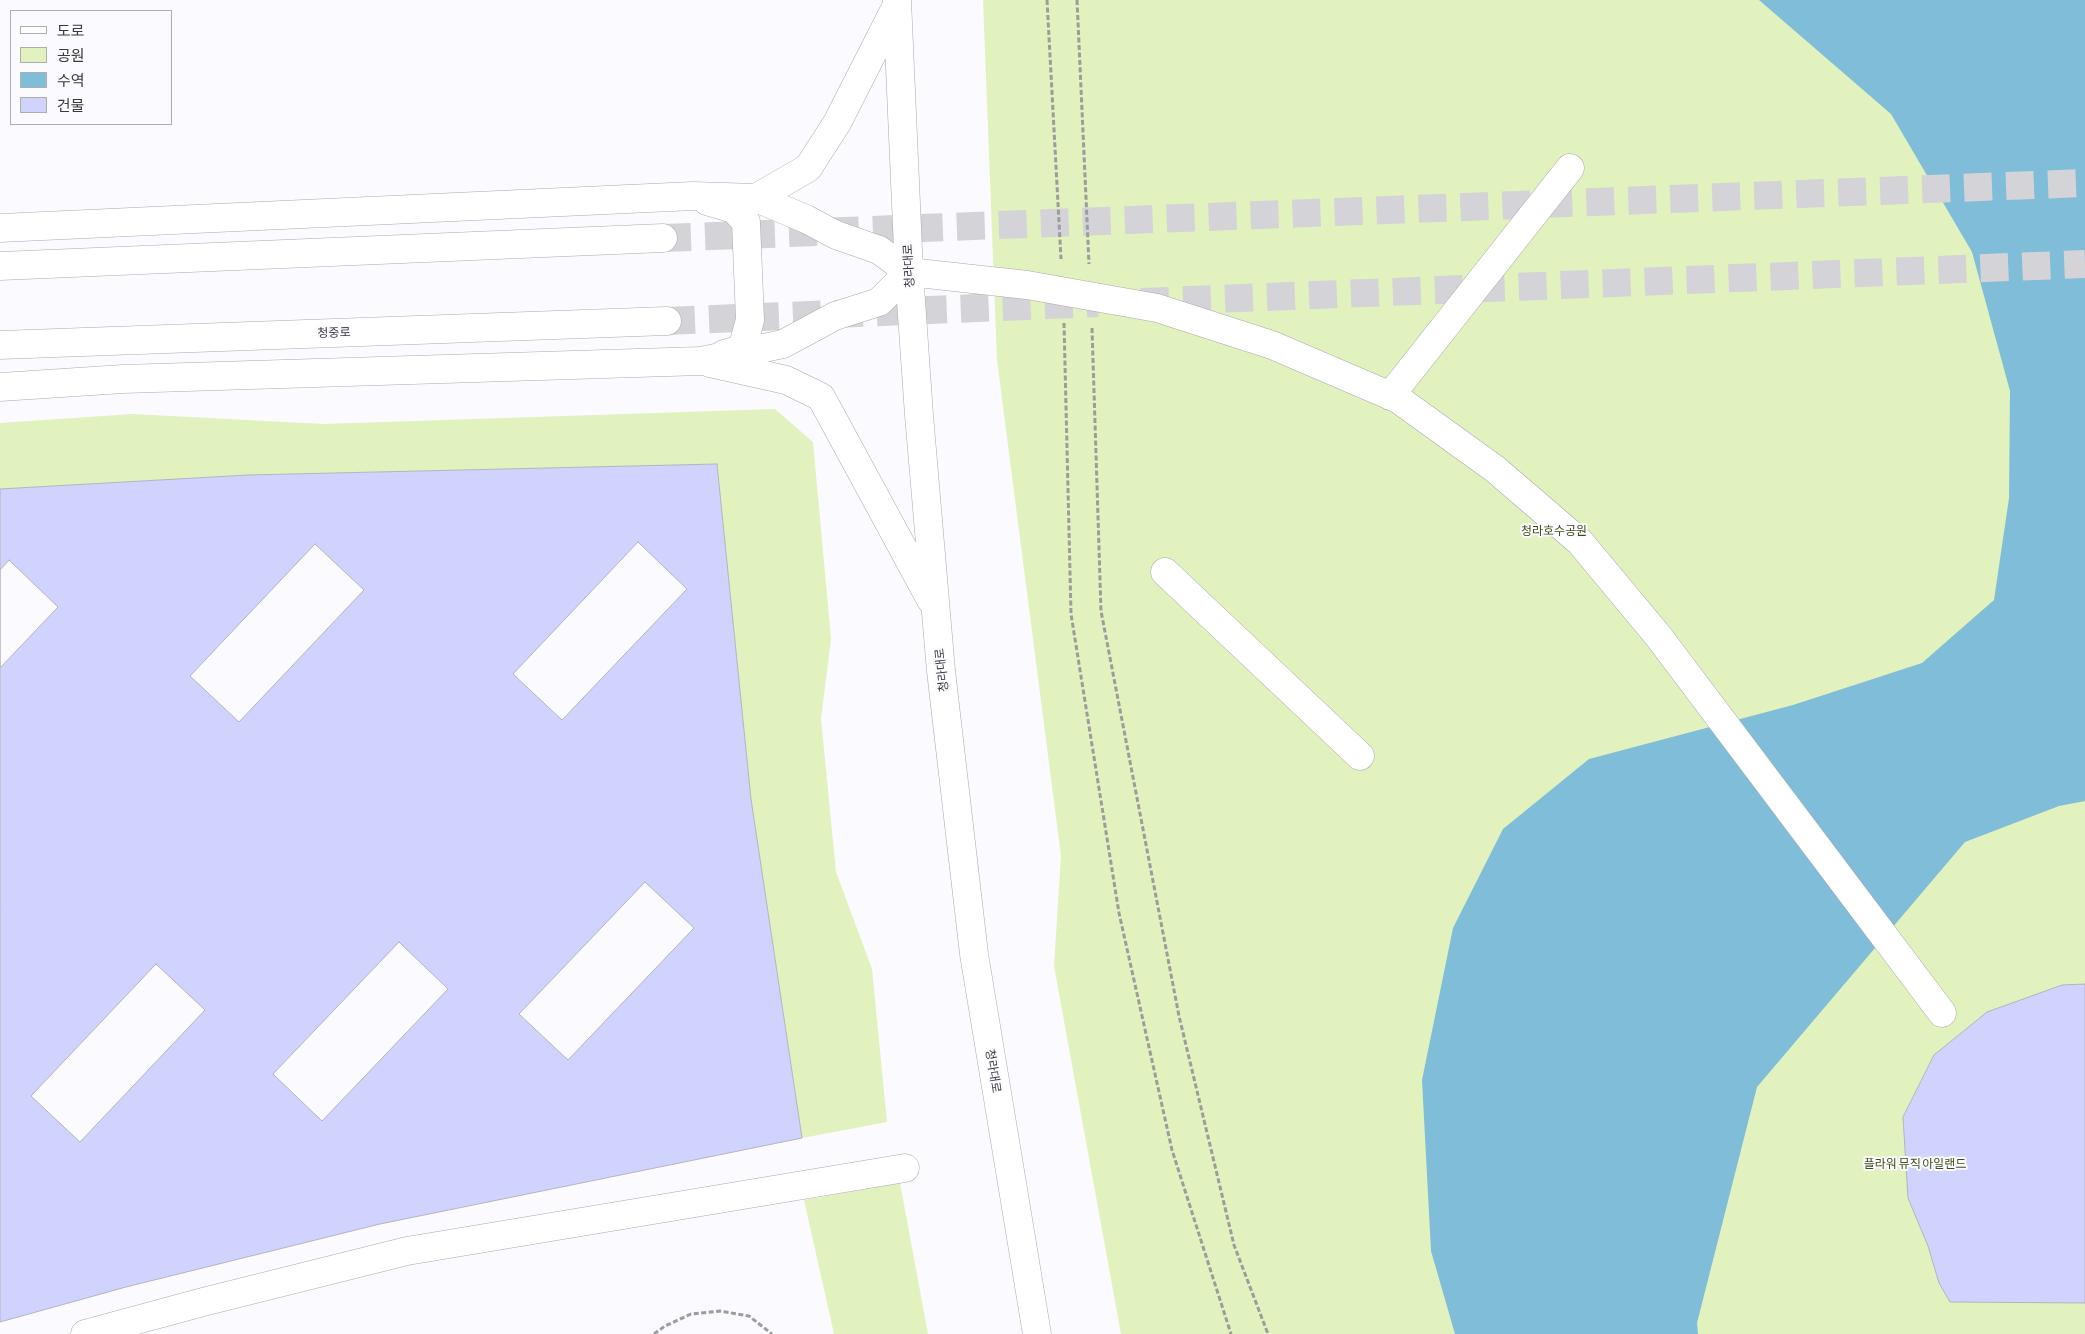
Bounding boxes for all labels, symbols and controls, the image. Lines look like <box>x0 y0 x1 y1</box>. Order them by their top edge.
legend <box>10 10 172 125</box>
text: 도로 <box>57 22 85 39</box>
text: 공원 <box>57 47 85 64</box>
text: 수역 <box>57 72 85 89</box>
text: 건물 <box>57 97 85 114</box>
street label: 청라대로 <box>901 244 917 288</box>
street label: 청중로 <box>317 325 351 341</box>
park label: 청라호수공원 <box>1521 524 1587 538</box>
street label: 청라대로 <box>933 647 951 693</box>
street label: 청라대로 <box>982 1048 1004 1094</box>
park label: 플라워 뮤직 아일랜드 <box>1864 1157 1966 1171</box>

